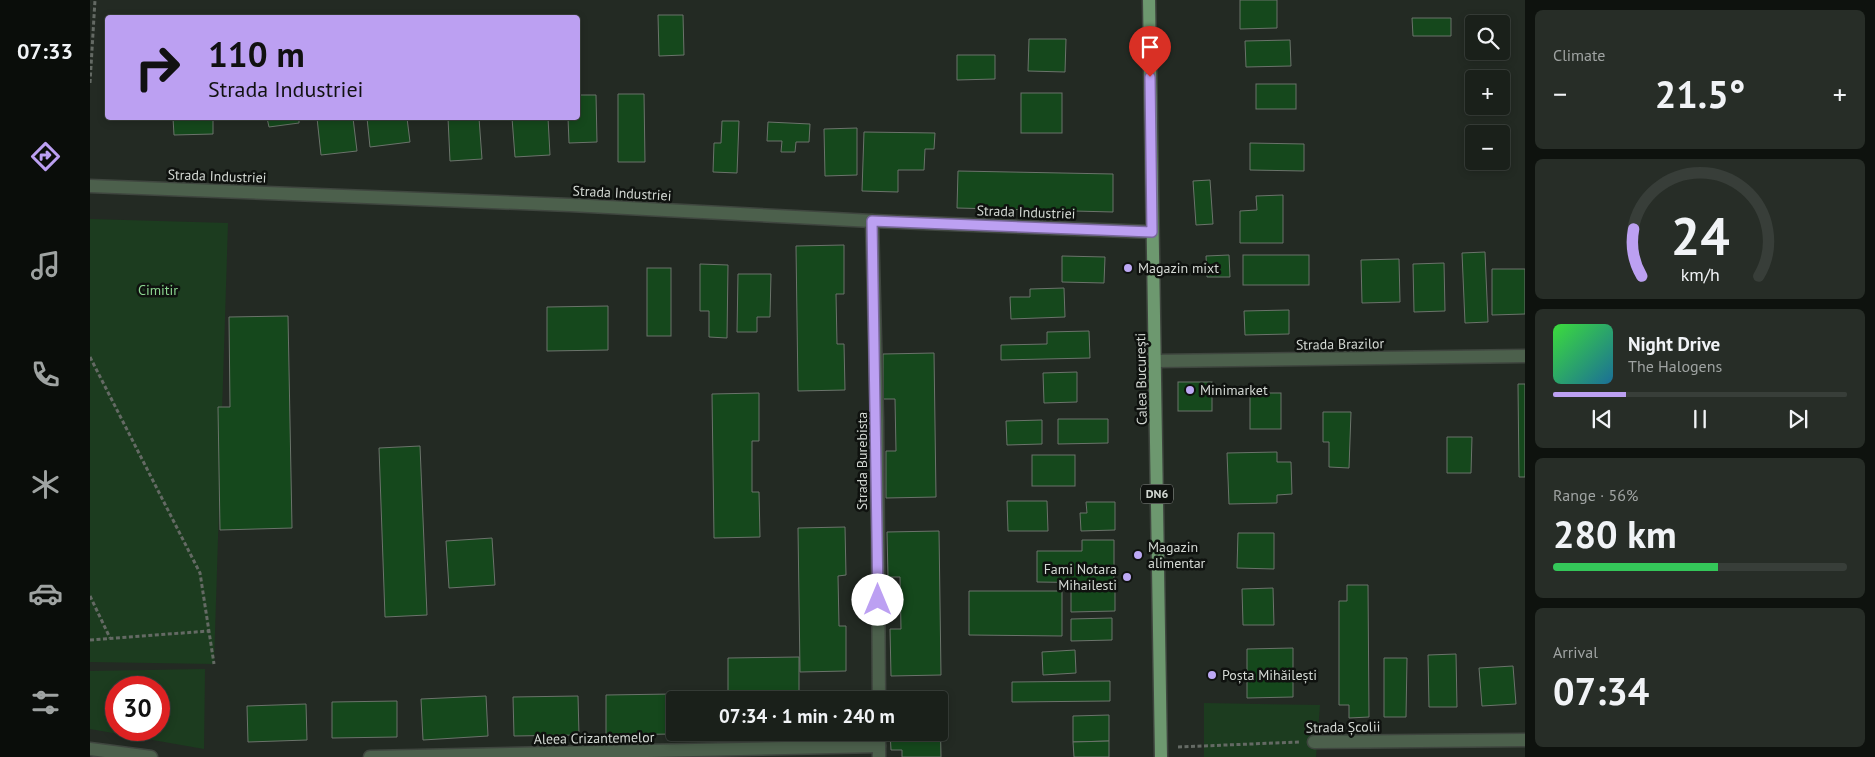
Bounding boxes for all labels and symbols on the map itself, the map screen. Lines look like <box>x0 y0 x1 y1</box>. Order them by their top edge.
pin <box>1129 26 1171 77</box>
street label: Strada Industriei <box>167 165 267 187</box>
street label: Strada Industriei <box>572 181 672 205</box>
street label: Strada Industriei <box>976 201 1076 223</box>
place label: Magazin mixt <box>1138 259 1219 277</box>
marker: Magazin mixt <box>1122 262 1134 274</box>
park label: Cimitir <box>138 281 178 299</box>
street label: Calea București <box>1131 333 1151 425</box>
street label: Strada Brazilor <box>1296 334 1385 354</box>
place label: Minimarket <box>1200 381 1268 399</box>
marker: Minimarket <box>1184 384 1196 396</box>
street label: Strada Burebista <box>853 412 871 510</box>
road number: DN6 <box>1141 484 1173 504</box>
place label: Magazin alimentar <box>1148 538 1206 572</box>
marker: Magazin alimentar <box>1132 549 1144 561</box>
place label: Fami Notara Mihailesti <box>1044 560 1117 594</box>
marker: Fami Notara Mihailesti <box>1121 571 1133 583</box>
position arrow <box>851 573 903 625</box>
place label: Poșta Mihăilești <box>1222 666 1317 684</box>
marker: Poșta Mihăilești <box>1206 669 1218 681</box>
speed limit sign: 30 <box>105 676 170 741</box>
street label: Strada Școlii <box>1306 717 1380 737</box>
street label: Aleea Crizantemelor <box>534 728 655 748</box>

